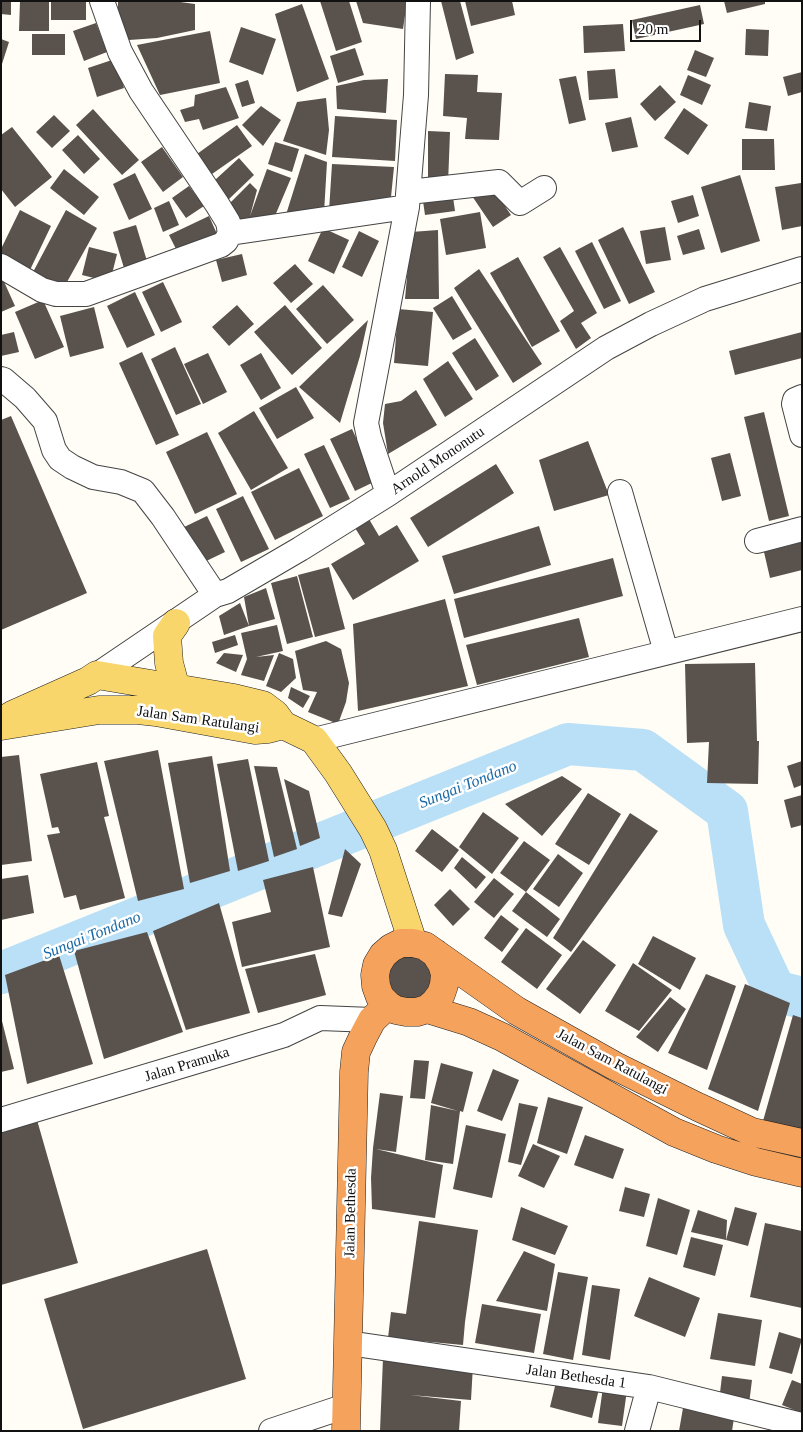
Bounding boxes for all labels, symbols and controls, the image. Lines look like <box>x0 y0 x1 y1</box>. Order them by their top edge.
scale bar <box>633 10 704 42</box>
text: 20 m <box>638 21 668 37</box>
street label: Arnold Mononutu <box>388 423 488 499</box>
street label: Jalan Sam Ratulangi <box>136 703 260 737</box>
water label: Sungai Tondano <box>416 757 520 813</box>
water label: Sungai Tondano <box>40 908 144 964</box>
street label: Jalan Sam Ratulangi <box>553 1025 671 1099</box>
street label: Jalan Pramuka <box>142 1044 232 1086</box>
street label: Jalan Bethesda <box>341 1168 361 1258</box>
street label: Jalan Bethesda 1 <box>525 1361 627 1393</box>

